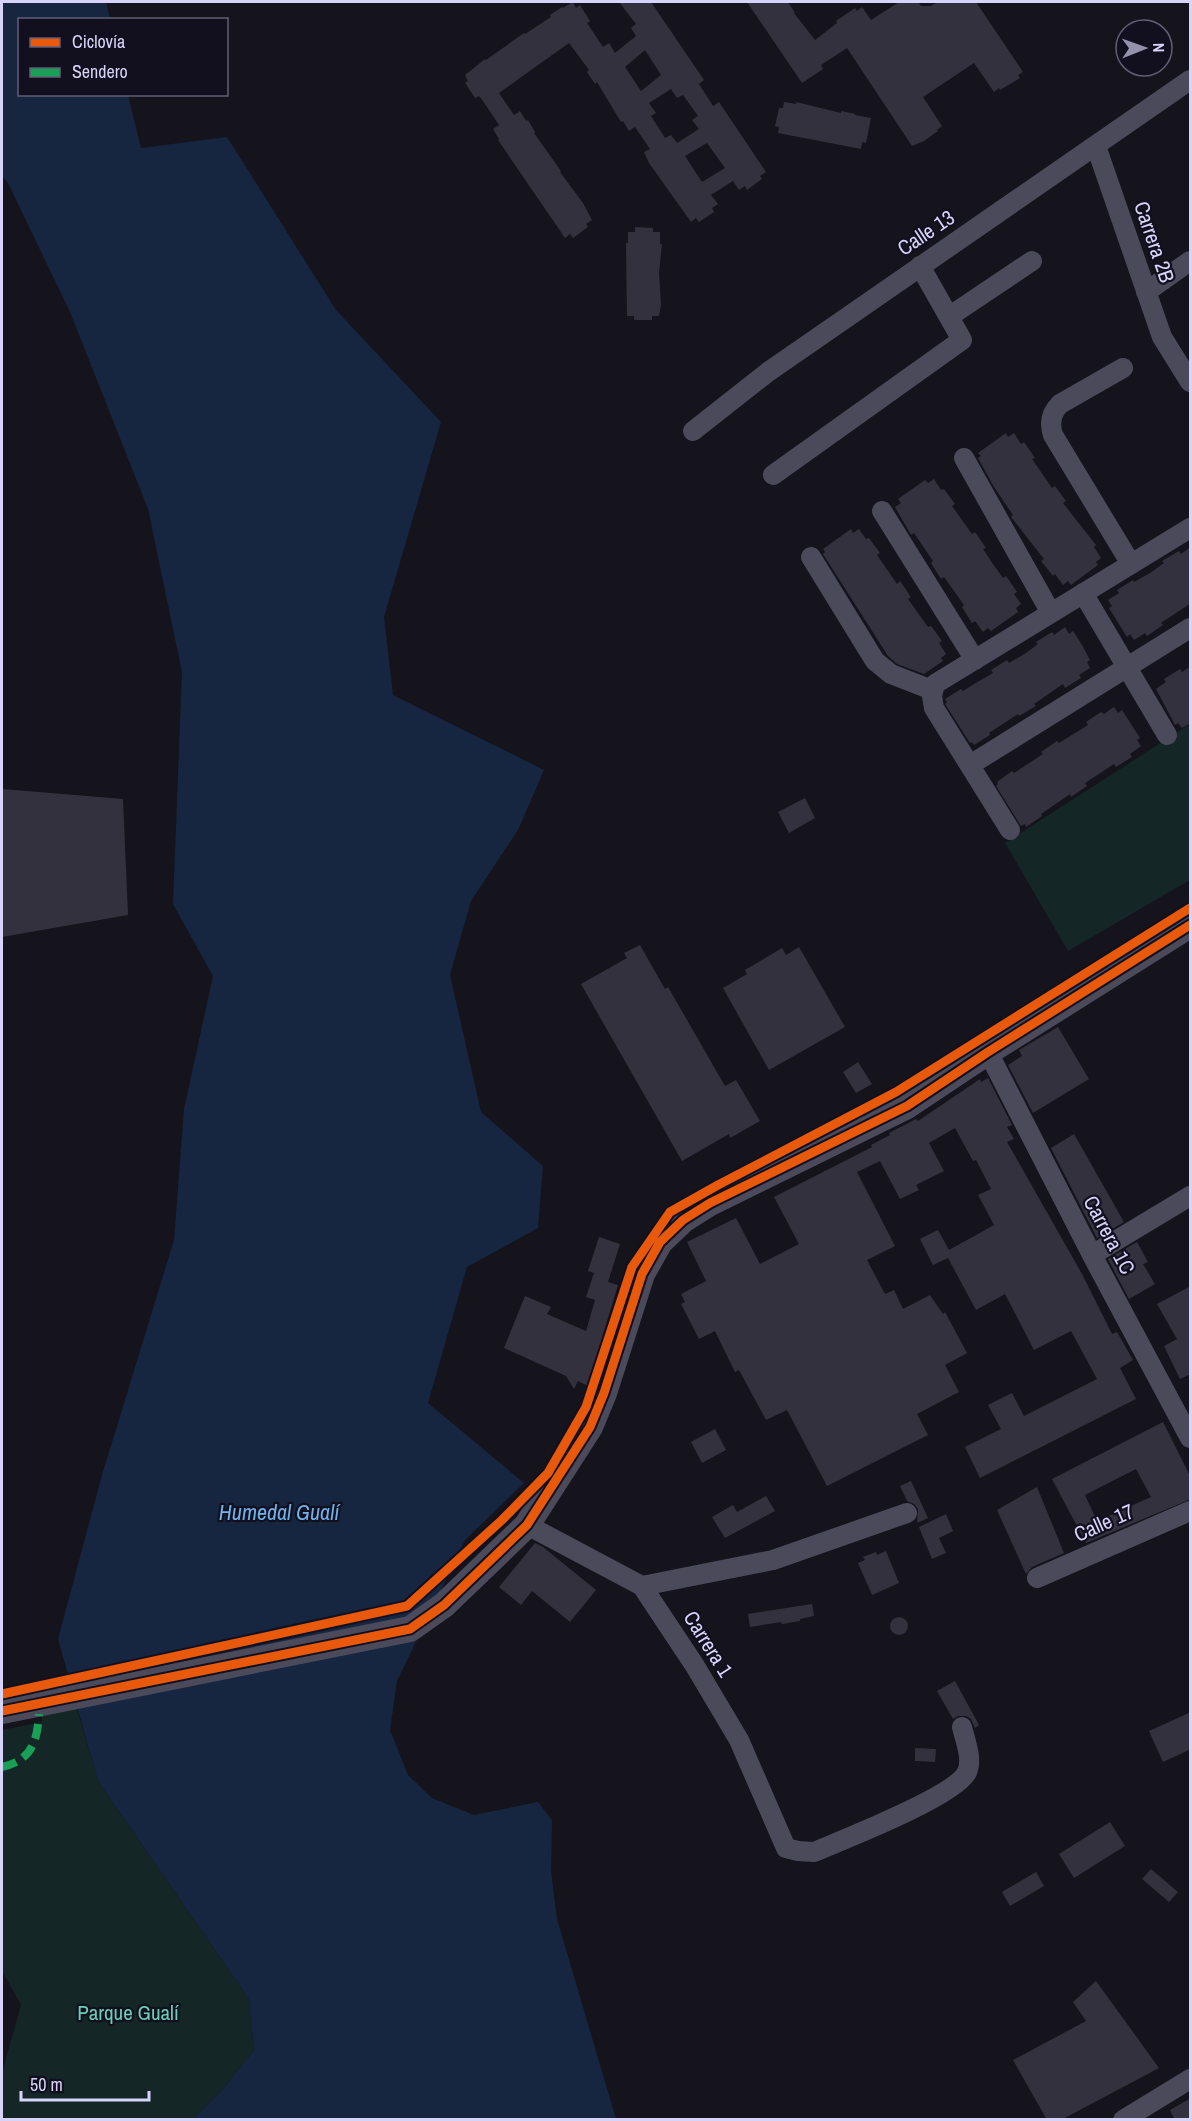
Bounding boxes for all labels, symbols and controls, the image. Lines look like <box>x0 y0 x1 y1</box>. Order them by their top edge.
legend <box>18 18 228 96</box>
north arrow <box>1114 18 1174 78</box>
text: Ciclovía <box>72 29 125 54</box>
text: N <box>1148 43 1170 53</box>
text: Sendero <box>72 59 128 84</box>
street label: Carrera 2B <box>1127 197 1182 286</box>
street label: Calle 13 <box>891 203 960 262</box>
street label: Carrera 1C <box>1077 1190 1142 1279</box>
street label: Calle 17 <box>1069 1496 1139 1549</box>
water label: Humedal Gualí <box>219 1497 341 1527</box>
street label: Carrera 1 <box>677 1605 740 1683</box>
park label: Parque Gualí <box>77 1998 179 2027</box>
scale bar <box>21 2064 148 2102</box>
text: 50 m <box>30 2072 63 2097</box>

